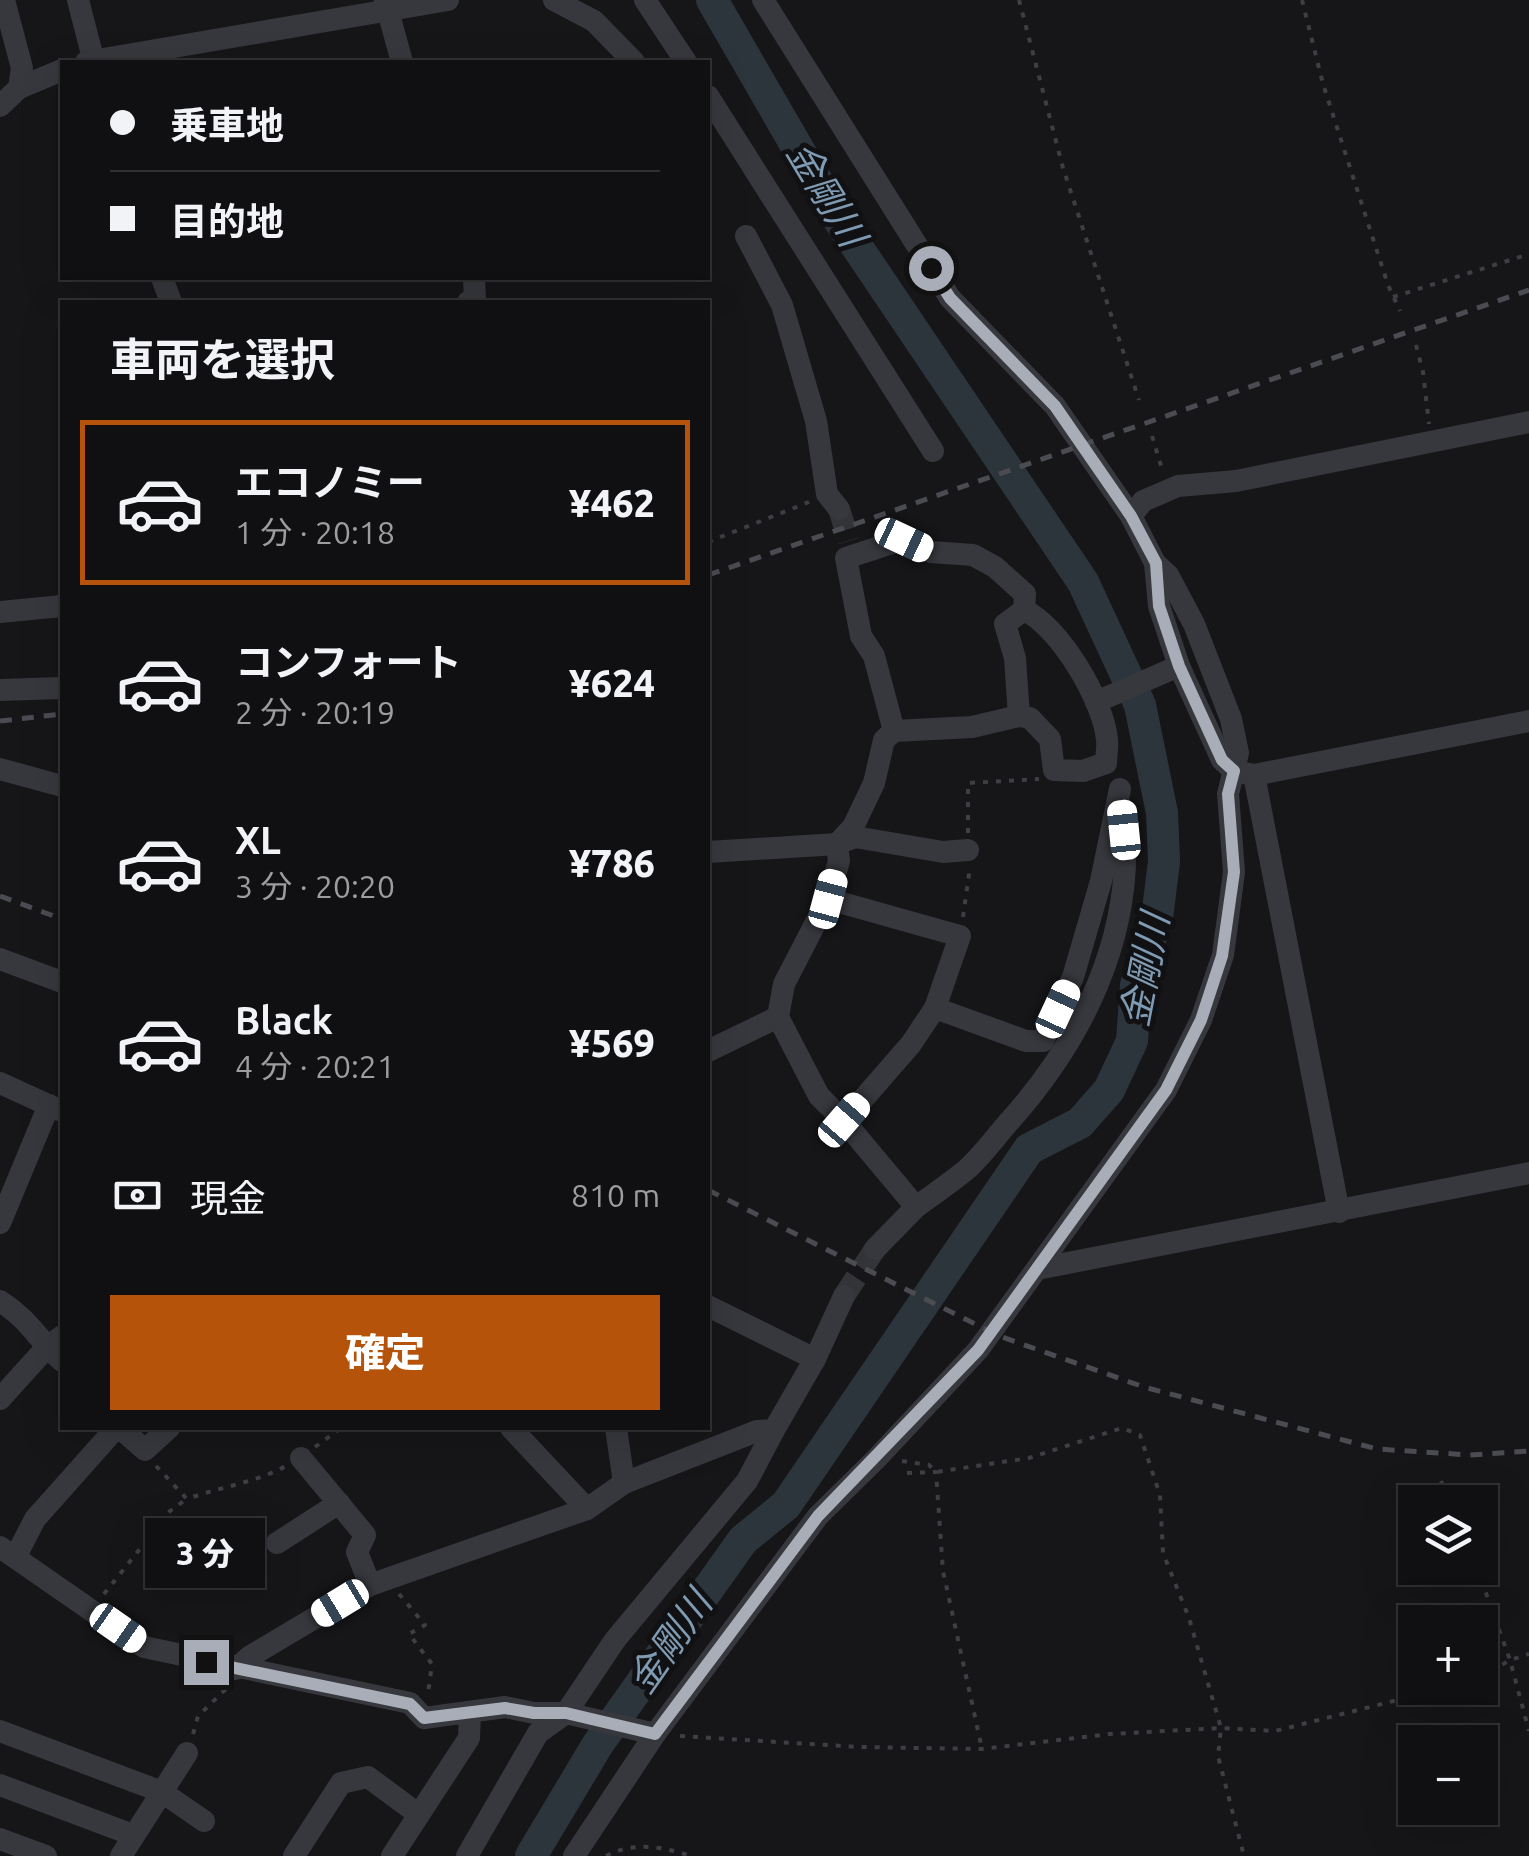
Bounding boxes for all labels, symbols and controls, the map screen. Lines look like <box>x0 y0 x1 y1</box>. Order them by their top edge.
text: 乗車地 <box>170 104 284 146</box>
water label: 金剛川 <box>779 134 876 257</box>
text: 目的地 <box>170 200 284 242</box>
route start <box>909 246 954 291</box>
text: 車両を選択 <box>110 334 335 385</box>
icon: car <box>115 458 205 548</box>
text: エコノミー <box>235 461 425 503</box>
text: ¥462 <box>569 482 655 524</box>
text: 1 分 · 20:18 <box>235 514 395 550</box>
car <box>870 514 938 566</box>
icon: car <box>115 638 205 728</box>
text: コンフォート <box>235 641 462 683</box>
text: ¥624 <box>569 662 655 704</box>
text: 2 分 · 20:19 <box>235 694 395 730</box>
car <box>1106 799 1142 861</box>
icon: car <box>115 818 205 908</box>
text: XL <box>235 819 281 861</box>
text: ¥786 <box>569 842 655 884</box>
car <box>806 866 850 932</box>
text: 3 分 · 20:20 <box>235 868 395 904</box>
water label: 金剛川 <box>1113 906 1176 1030</box>
car <box>1032 975 1084 1043</box>
icon: car <box>115 998 205 1088</box>
text: Black <box>235 999 333 1041</box>
text: ¥569 <box>569 1022 655 1064</box>
text: 4 分 · 20:21 <box>235 1048 395 1084</box>
car <box>813 1088 875 1152</box>
icon: cash <box>110 1168 165 1223</box>
text: 現金 <box>190 1177 266 1219</box>
text: 810 m <box>571 1177 660 1213</box>
button: 確定 <box>110 1295 660 1410</box>
map controls <box>1398 1485 1498 1825</box>
button: layers <box>1398 1485 1498 1585</box>
callout: 3 分 <box>146 1517 266 1587</box>
text: 3 分 <box>176 1535 234 1571</box>
car <box>307 1575 373 1631</box>
water label: 金剛川 <box>619 1579 721 1700</box>
car <box>85 1599 151 1657</box>
button: + <box>1398 1605 1498 1705</box>
route end <box>184 1640 229 1685</box>
button: − <box>1398 1725 1498 1825</box>

